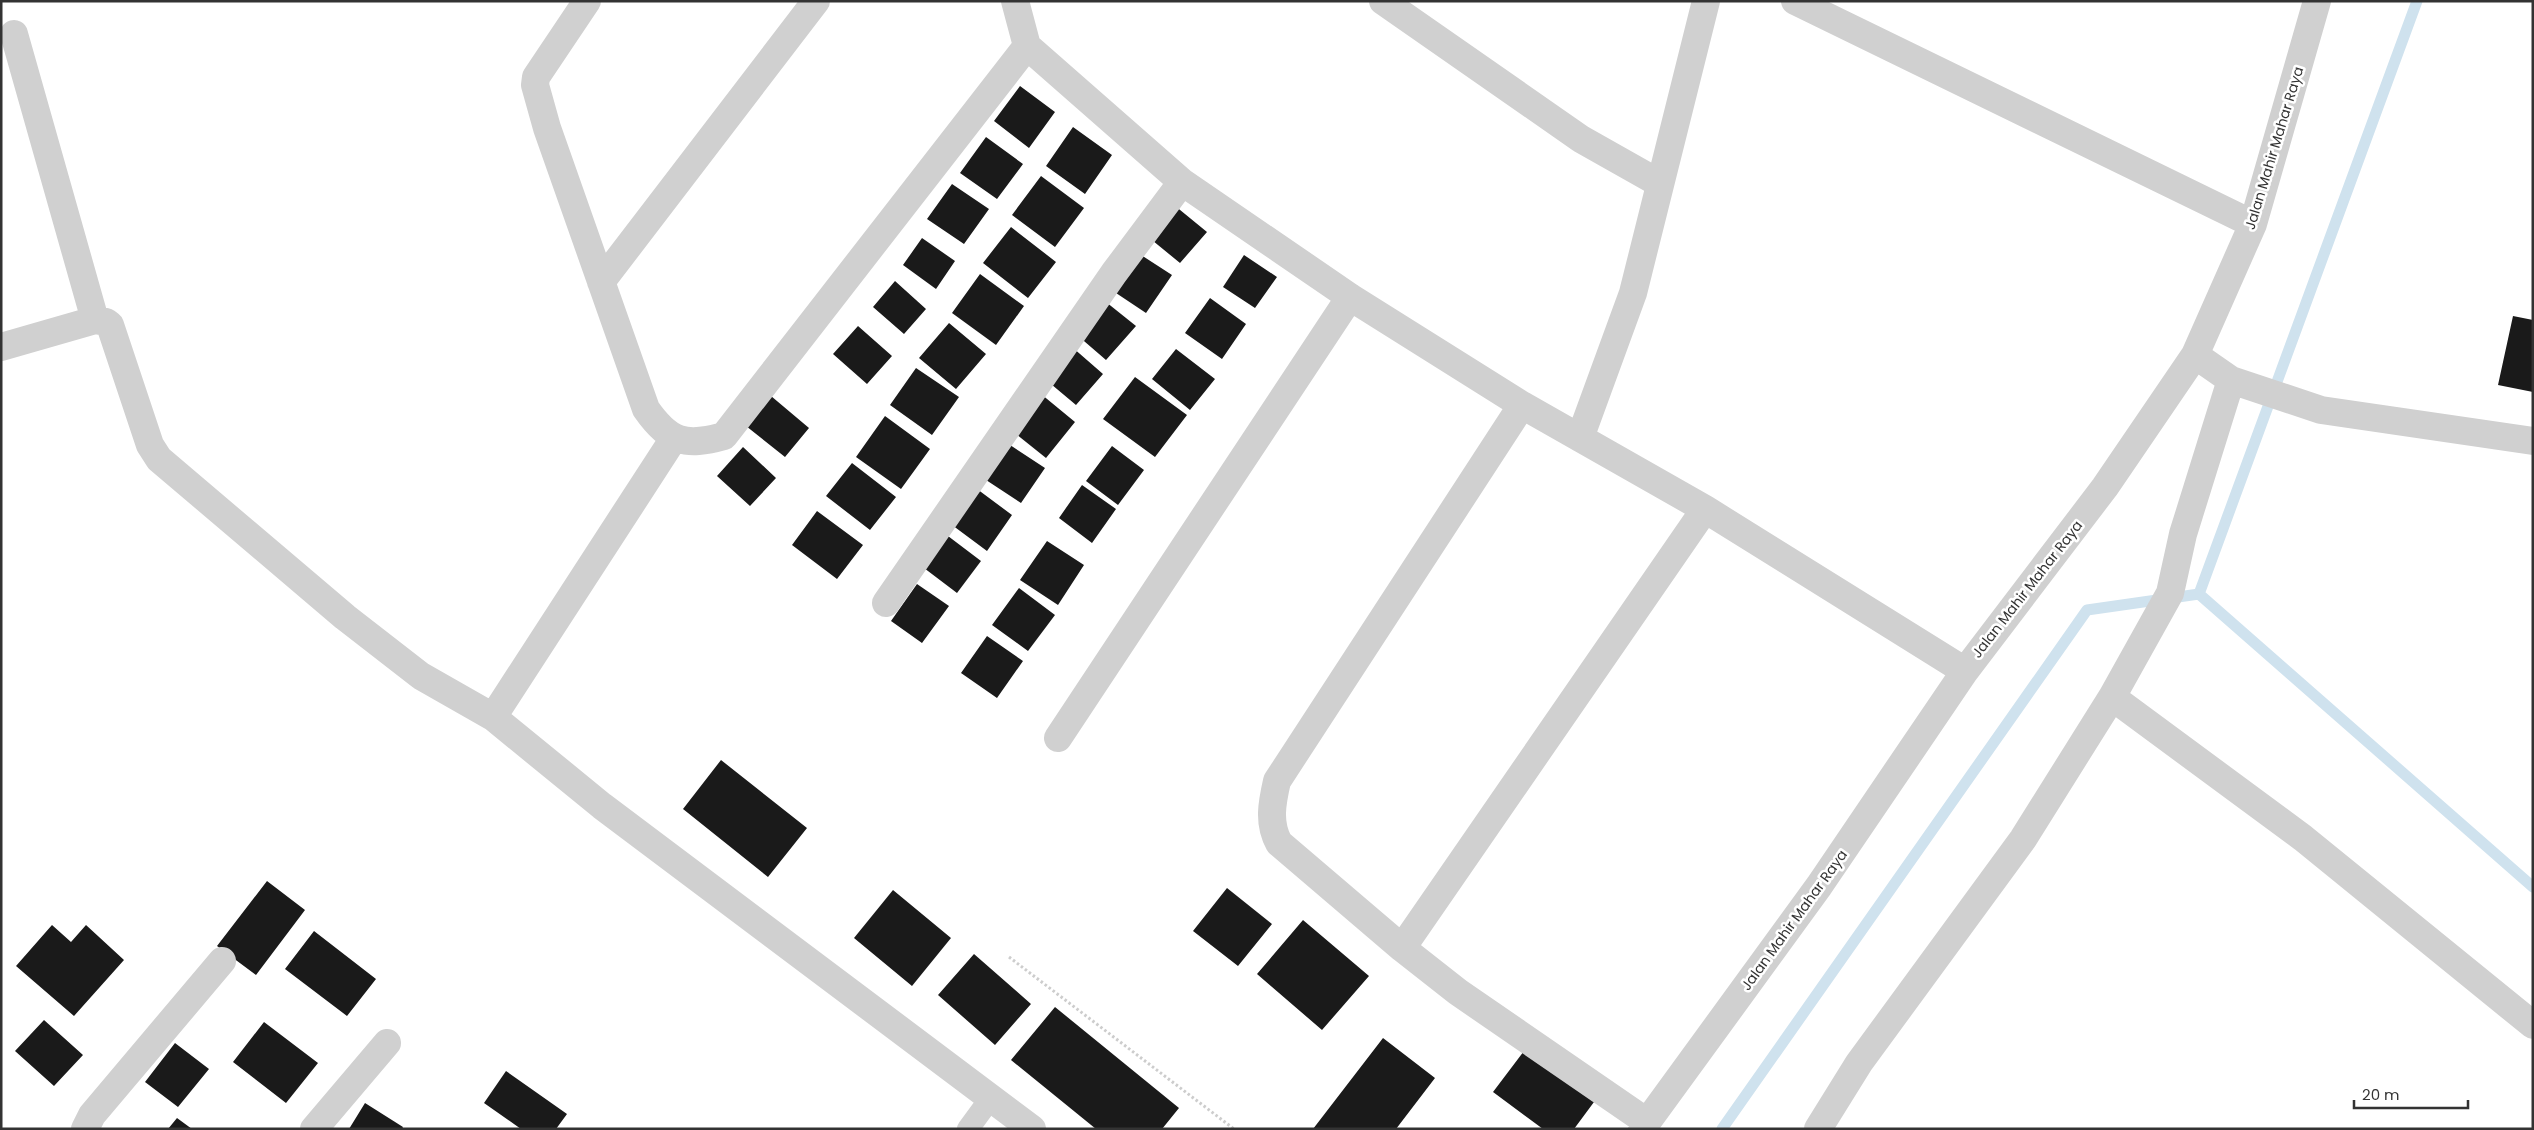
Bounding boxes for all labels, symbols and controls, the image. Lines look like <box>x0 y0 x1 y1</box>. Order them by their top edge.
street label: Jalan Mahir Mahar Raya <box>2240 64 2308 232</box>
street label: Jalan Mahir Mahar Raya <box>1967 516 2087 662</box>
street label: Jalan Mahir Mahar Raya <box>1736 846 1852 994</box>
scale bar <box>2354 1078 2468 1110</box>
text: 20 m <box>2362 1084 2400 1105</box>

